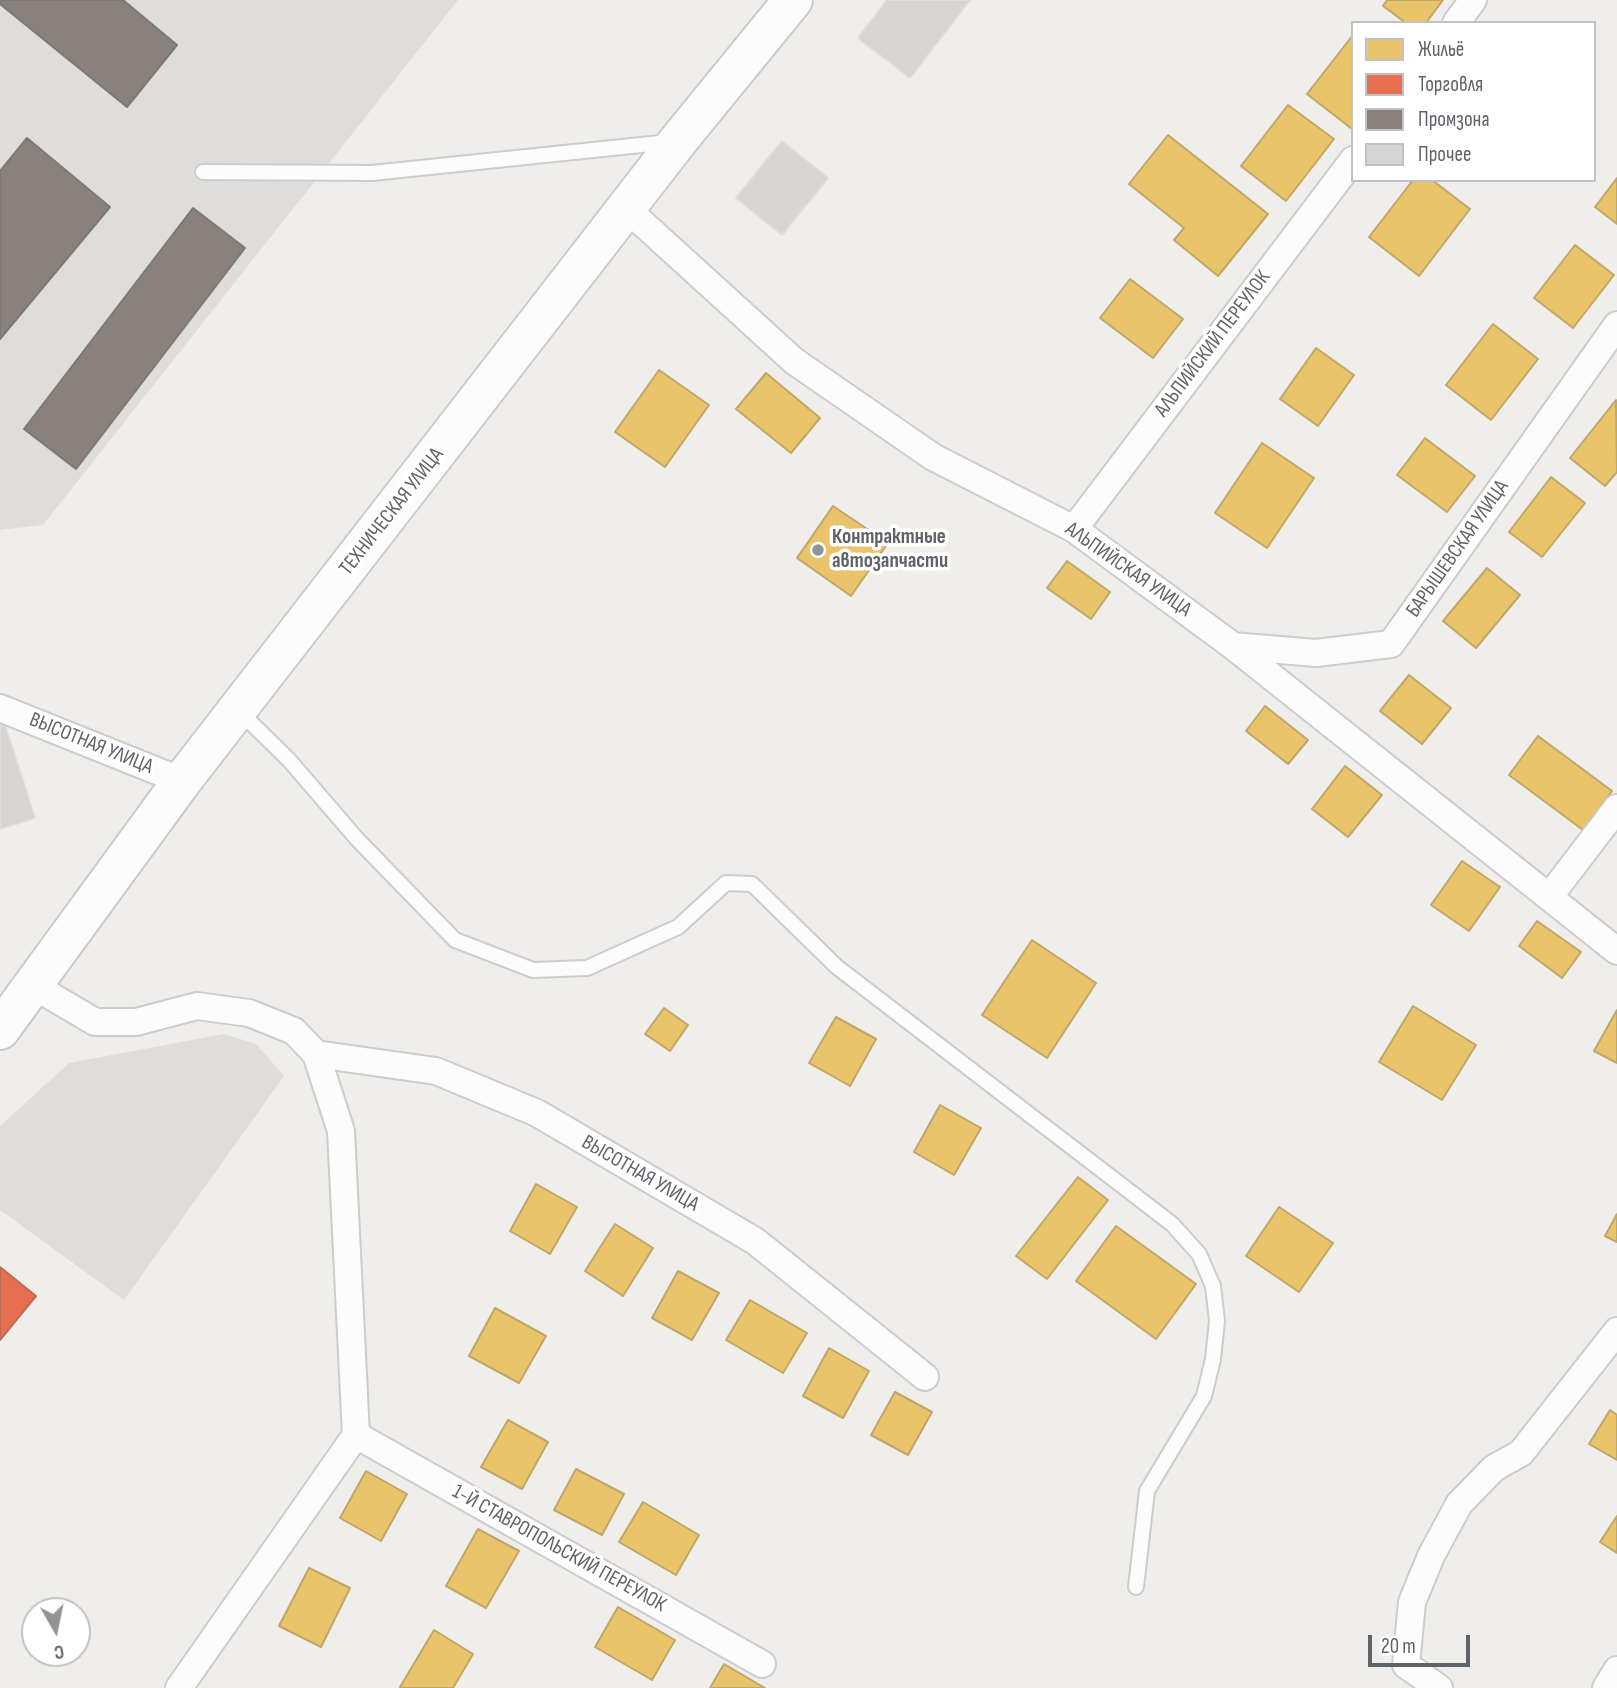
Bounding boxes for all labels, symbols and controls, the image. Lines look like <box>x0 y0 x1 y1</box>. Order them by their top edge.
legend <box>1351 21 1596 182</box>
text: Жильё <box>1418 37 1464 62</box>
text: Торговля <box>1418 72 1483 97</box>
text: Промзона <box>1418 107 1489 132</box>
text: Прочее <box>1418 142 1471 167</box>
street label: АЛЬПИЙСКИЙ ПЕРЕУЛОК <box>1150 266 1276 422</box>
street label: ТЕХНИЧЕСКАЯ УЛИЦА <box>334 443 450 581</box>
street label: БАРЫШЕВСКАЯ УЛИЦА <box>1401 476 1515 622</box>
street label: АЛЬПИЙСКАЯ УЛИЦА <box>1060 517 1196 623</box>
place label: Контрактные автозапчасти <box>832 525 948 575</box>
marker: Контрактные автозапчасти <box>810 542 826 558</box>
street label: ВЫСОТНАЯ УЛИЦА <box>25 708 157 780</box>
street label: ВЫСОТНАЯ УЛИЦА <box>577 1130 703 1218</box>
street label: 1-Й СТАВРОПОЛЬСКИЙ ПЕРЕУЛОК <box>448 1480 670 1618</box>
north arrow <box>21 1597 91 1667</box>
scale bar <box>1372 1622 1474 1666</box>
text: 20 m <box>1381 1634 1416 1659</box>
text: С <box>52 1639 66 1663</box>

